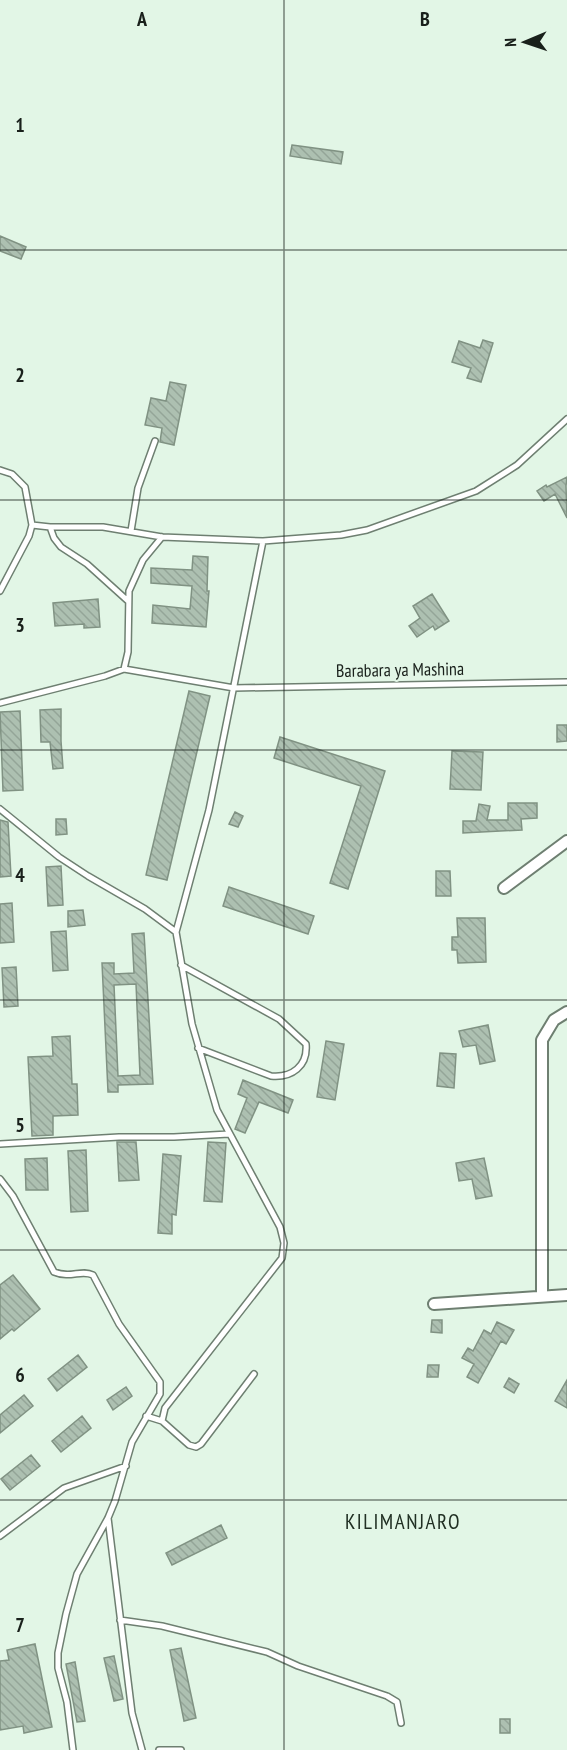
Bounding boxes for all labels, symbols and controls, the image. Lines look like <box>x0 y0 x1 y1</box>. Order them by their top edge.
text: A <box>136 6 148 32</box>
text: B <box>420 6 430 32</box>
north arrow <box>495 12 555 72</box>
text: N <box>500 38 520 47</box>
text: 1 <box>15 112 25 138</box>
text: 2 <box>15 362 25 388</box>
text: 3 <box>15 612 25 638</box>
street label: Barabara ya Mashina <box>336 657 464 682</box>
text: 4 <box>15 862 25 888</box>
text: 5 <box>15 1112 25 1138</box>
text: 6 <box>15 1362 25 1388</box>
district label: KILIMANJARO <box>345 1508 461 1535</box>
text: 7 <box>15 1612 25 1638</box>

